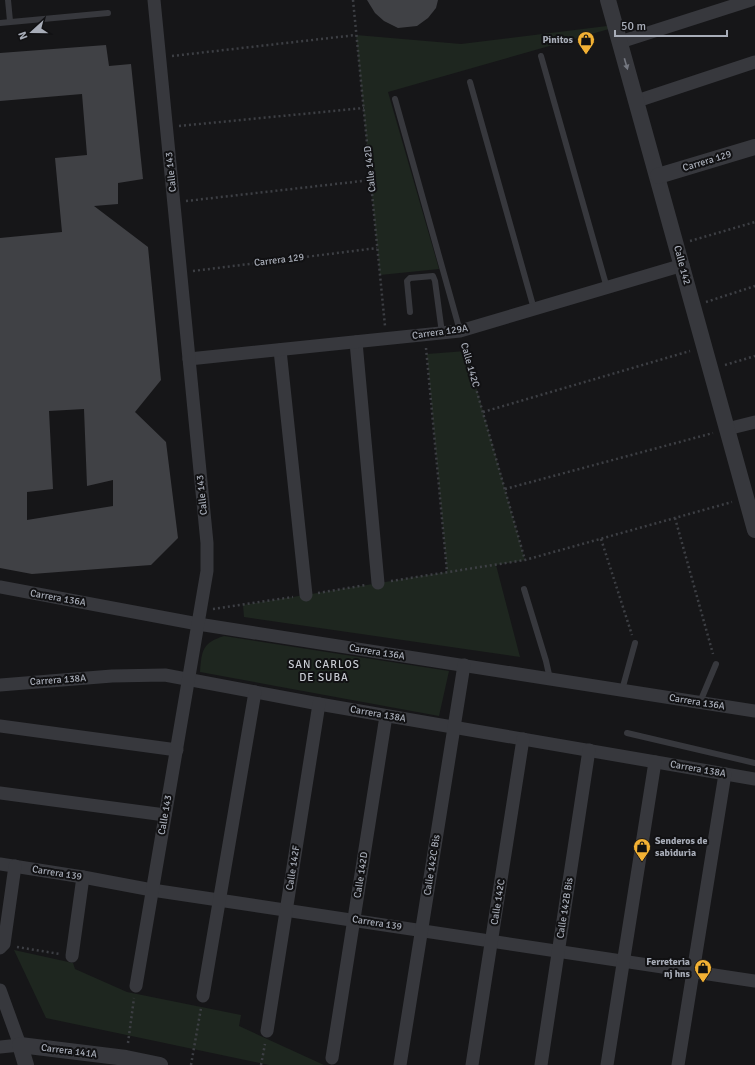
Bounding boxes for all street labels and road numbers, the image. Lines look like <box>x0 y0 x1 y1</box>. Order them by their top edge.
street label: Calle 142D <box>362 145 378 193</box>
street label: Carrera 129 <box>681 148 733 174</box>
street label: Calle 143 <box>163 151 179 193</box>
street label: Calle 142 <box>671 244 693 286</box>
street label: Carrera 129 <box>253 251 305 269</box>
street label: Carrera 129A <box>411 322 469 342</box>
street label: Calle 142C <box>458 341 482 389</box>
street label: Calle 143 <box>194 474 210 516</box>
street label: Carrera 136A <box>29 587 87 609</box>
street label: Carrera 136A <box>348 642 406 662</box>
street label: Carrera 138A <box>29 672 87 688</box>
street label: Carrera 136A <box>668 692 726 712</box>
street label: Carrera 138A <box>349 703 407 725</box>
street label: Carrera 138A <box>669 758 727 780</box>
street label: Calle 143 <box>156 794 174 836</box>
street label: Calle 142C Bis <box>421 833 443 896</box>
street label: Calle 142F <box>284 845 302 891</box>
street label: Calle 142D <box>351 851 371 899</box>
street label: Carrera 139 <box>31 863 83 883</box>
street label: Calle 142B Bis <box>554 876 576 939</box>
street label: Calle 142C <box>488 878 508 926</box>
street label: Carrera 139 <box>351 913 403 933</box>
street label: Carrera 141A <box>40 1042 98 1060</box>

